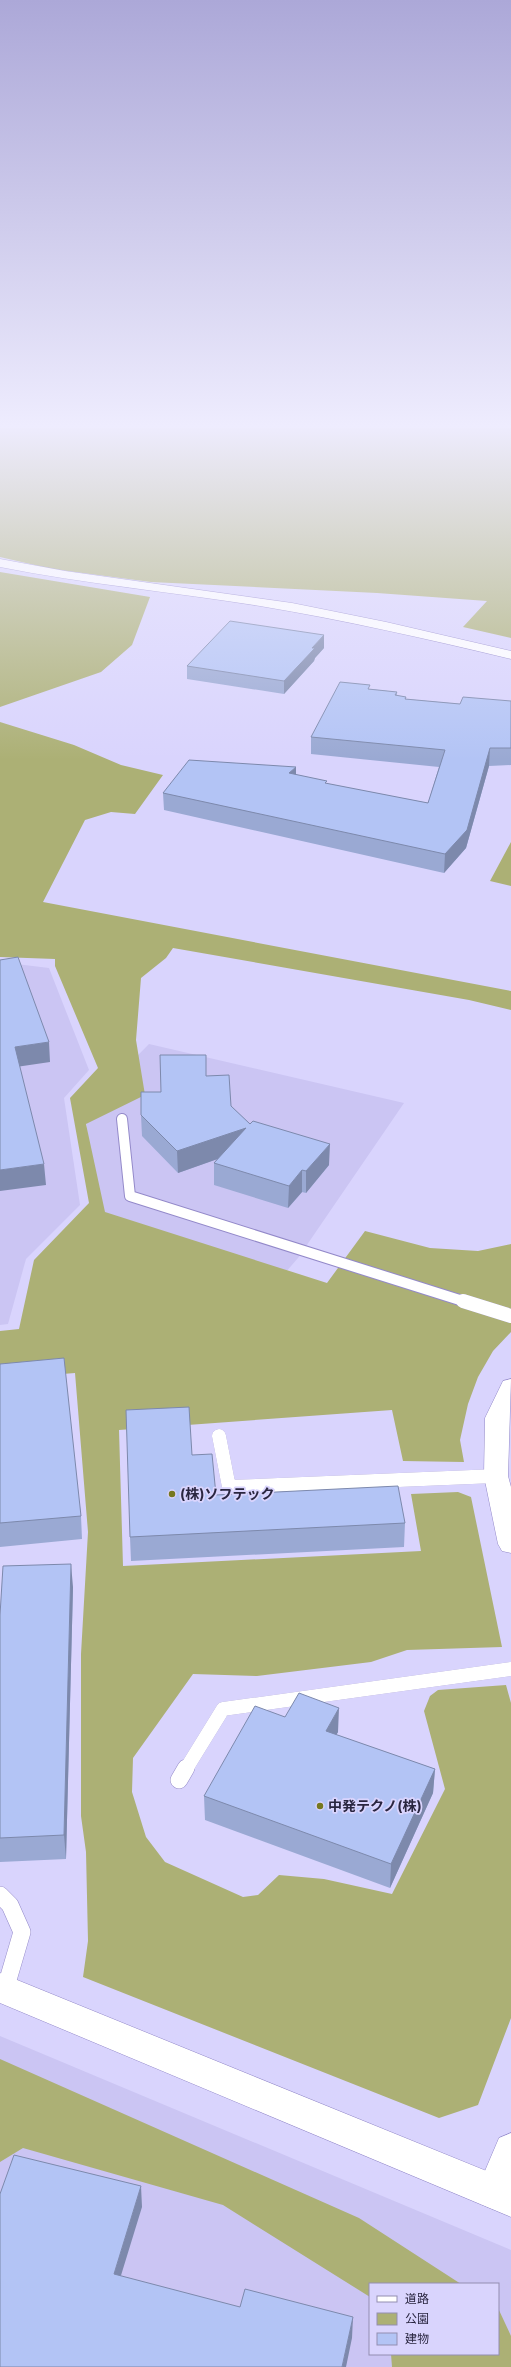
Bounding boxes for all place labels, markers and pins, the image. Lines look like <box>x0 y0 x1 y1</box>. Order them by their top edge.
place label: (株)ソフテック <box>180 1485 275 1502</box>
marker: (株)ソフテック <box>167 1489 177 1499</box>
place label: 中発テクノ(株) <box>328 1797 422 1814</box>
marker: 中発テクノ(株) <box>315 1801 325 1811</box>

